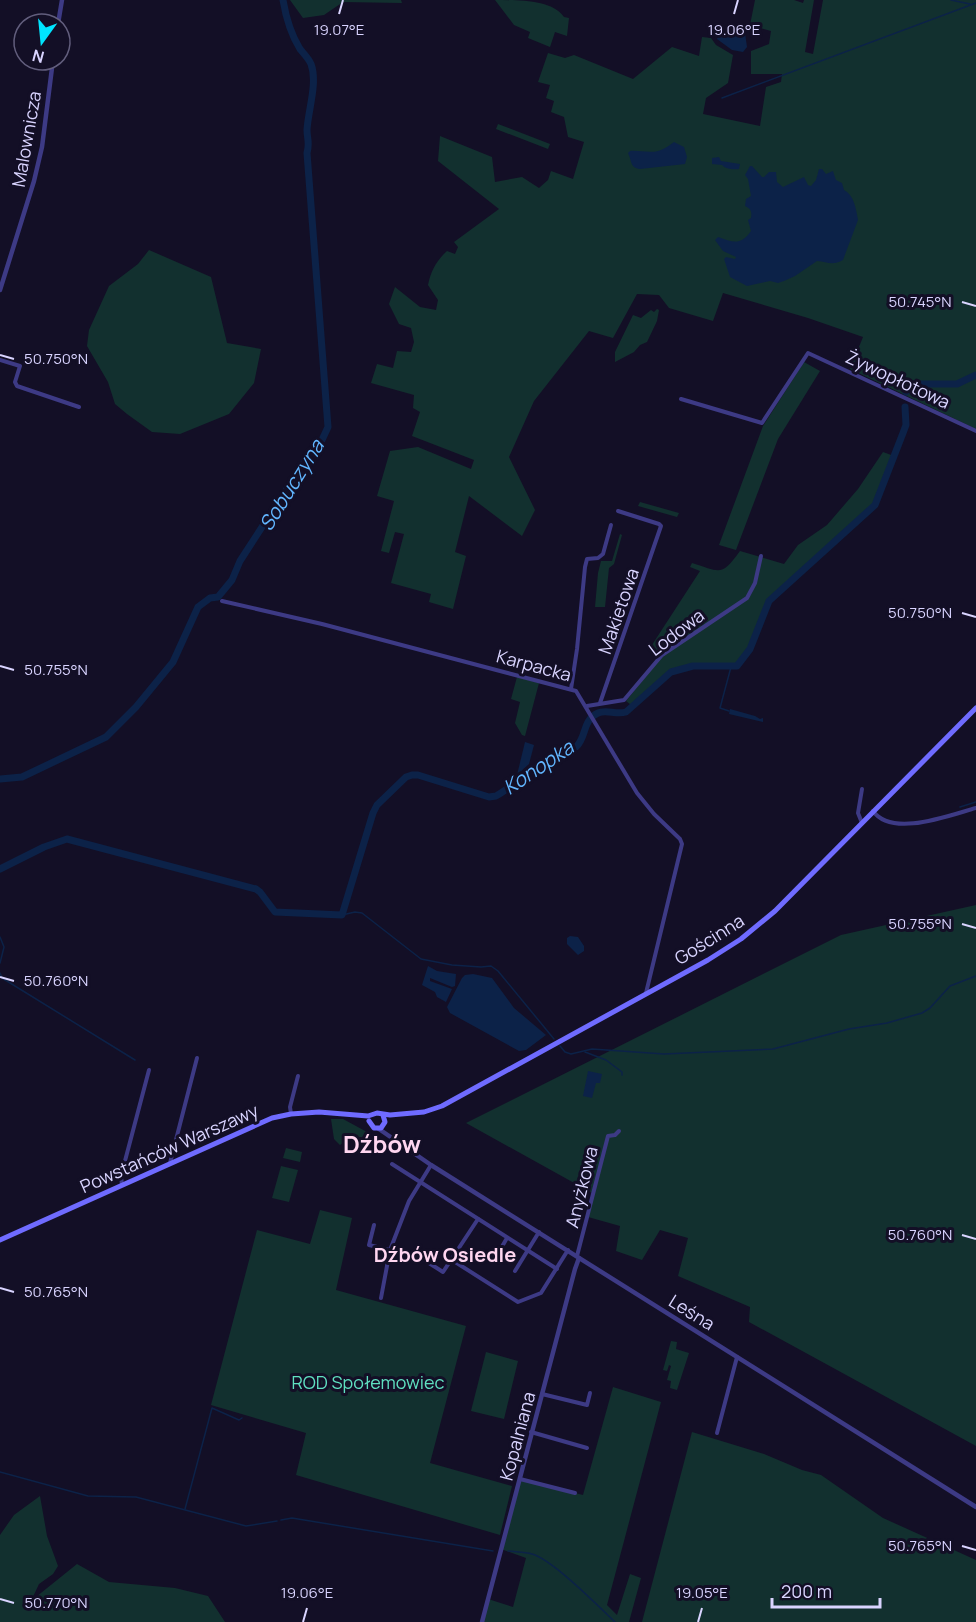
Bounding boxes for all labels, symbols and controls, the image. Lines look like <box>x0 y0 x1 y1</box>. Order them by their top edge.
north arrow <box>12 12 72 72</box>
text: 19.07°E <box>314 19 364 40</box>
text: 19.06°E <box>708 19 760 40</box>
text: N <box>30 44 47 69</box>
street label: Malownicza <box>6 89 46 189</box>
text: 50.745°N <box>888 291 952 312</box>
street label: Żywopłotowa <box>842 344 954 414</box>
text: 50.750°N <box>24 348 88 369</box>
water label: Sobuczyna <box>252 434 330 536</box>
street label: Makietowa <box>592 565 644 657</box>
text: 50.750°N <box>888 602 952 623</box>
street label: Lodowa <box>643 603 709 661</box>
street label: Karpacka <box>494 643 574 687</box>
text: 50.755°N <box>24 659 88 680</box>
water label: Konopka <box>498 733 579 800</box>
street label: Gościnna <box>670 908 748 970</box>
text: 50.755°N <box>888 913 952 934</box>
text: 50.760°N <box>24 970 88 991</box>
street label: Powstańców Warszawy <box>76 1098 262 1198</box>
district label: Dźbów <box>343 1127 421 1160</box>
street label: Anyżkowa <box>559 1144 603 1230</box>
text: 50.760°N <box>888 1224 952 1245</box>
district label: Dźbów Osiedle <box>374 1241 516 1268</box>
text: 50.765°N <box>24 1281 88 1302</box>
street label: Leśna <box>664 1289 720 1335</box>
park label: ROD Społemowiec <box>291 1370 445 1394</box>
street label: Kopalniana <box>494 1389 540 1483</box>
text: 50.765°N <box>888 1535 952 1556</box>
scale bar <box>772 1571 880 1609</box>
text: 200 m <box>781 1579 832 1603</box>
text: 19.06°E <box>281 1582 333 1603</box>
text: 19.05°E <box>676 1582 728 1603</box>
text: 50.770°N <box>24 1592 88 1613</box>

